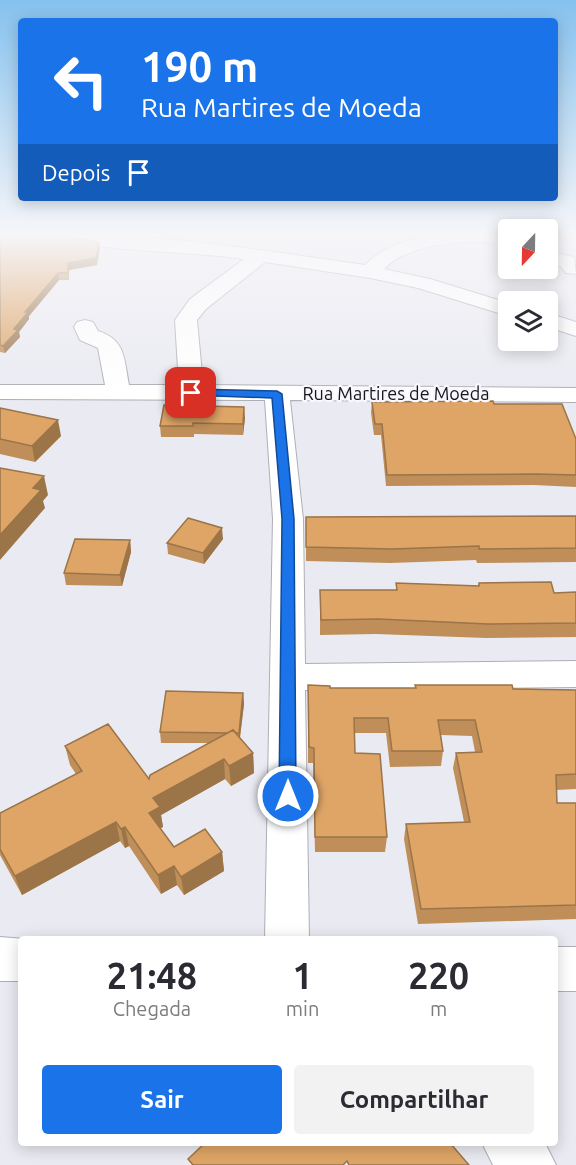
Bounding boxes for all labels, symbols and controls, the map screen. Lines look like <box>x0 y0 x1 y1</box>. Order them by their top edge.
icon: left <box>42 42 120 120</box>
text: 190 m <box>141 43 258 90</box>
text: Rua Martires de Moeda <box>141 92 422 122</box>
icon: arrive <box>122 156 155 189</box>
text: Depois <box>42 160 110 185</box>
north arrow <box>498 219 558 279</box>
map controls <box>498 219 558 351</box>
button: layers <box>498 291 558 351</box>
pin <box>165 367 216 418</box>
icon: arrive <box>174 376 207 409</box>
street label: Rua Martires de Moeda <box>302 383 490 403</box>
position arrow <box>256 764 320 828</box>
text: 21:48 <box>107 955 197 996</box>
text: 1 <box>292 955 313 996</box>
text: 220 <box>408 955 469 996</box>
text: Chegada <box>113 997 191 1020</box>
text: min <box>286 997 319 1020</box>
text: m <box>430 997 447 1020</box>
button: Sair <box>42 1065 282 1134</box>
button: Compartilhar <box>294 1065 534 1134</box>

